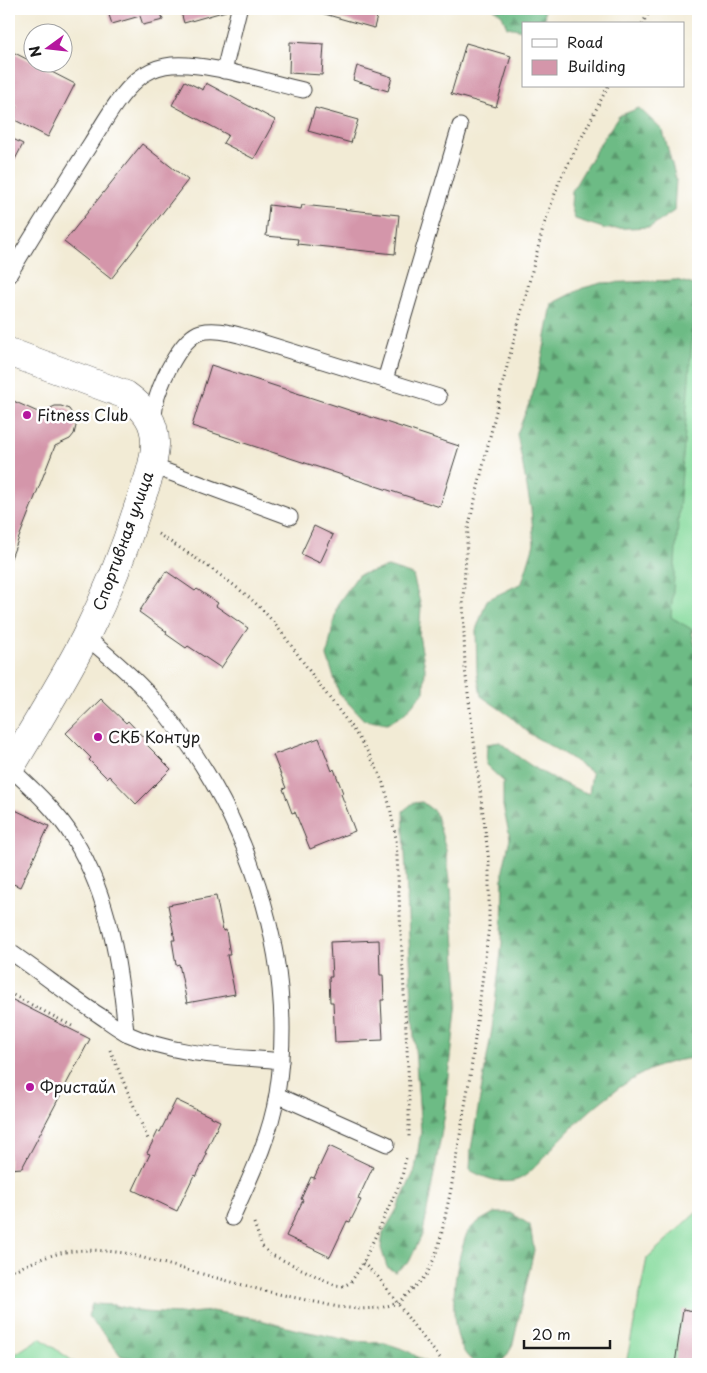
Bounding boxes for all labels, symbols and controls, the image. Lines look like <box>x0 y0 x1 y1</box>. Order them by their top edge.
north arrow <box>22 22 72 72</box>
legend <box>522 22 684 88</box>
text: Road <box>567 30 603 53</box>
text: N <box>23 43 47 60</box>
text: Building <box>567 54 626 77</box>
place label: Fitness Club <box>37 402 128 426</box>
marker: Fitness Club <box>21 409 33 421</box>
street label: Спортивная улица <box>86 467 158 614</box>
place label: СКБ Контур <box>108 724 200 748</box>
marker: СКБ Контур <box>92 731 104 743</box>
place label: Фристайл <box>40 1074 116 1098</box>
marker: Фристайл <box>24 1081 36 1093</box>
scale bar <box>524 1318 611 1350</box>
text: 20 m <box>532 1322 571 1345</box>

